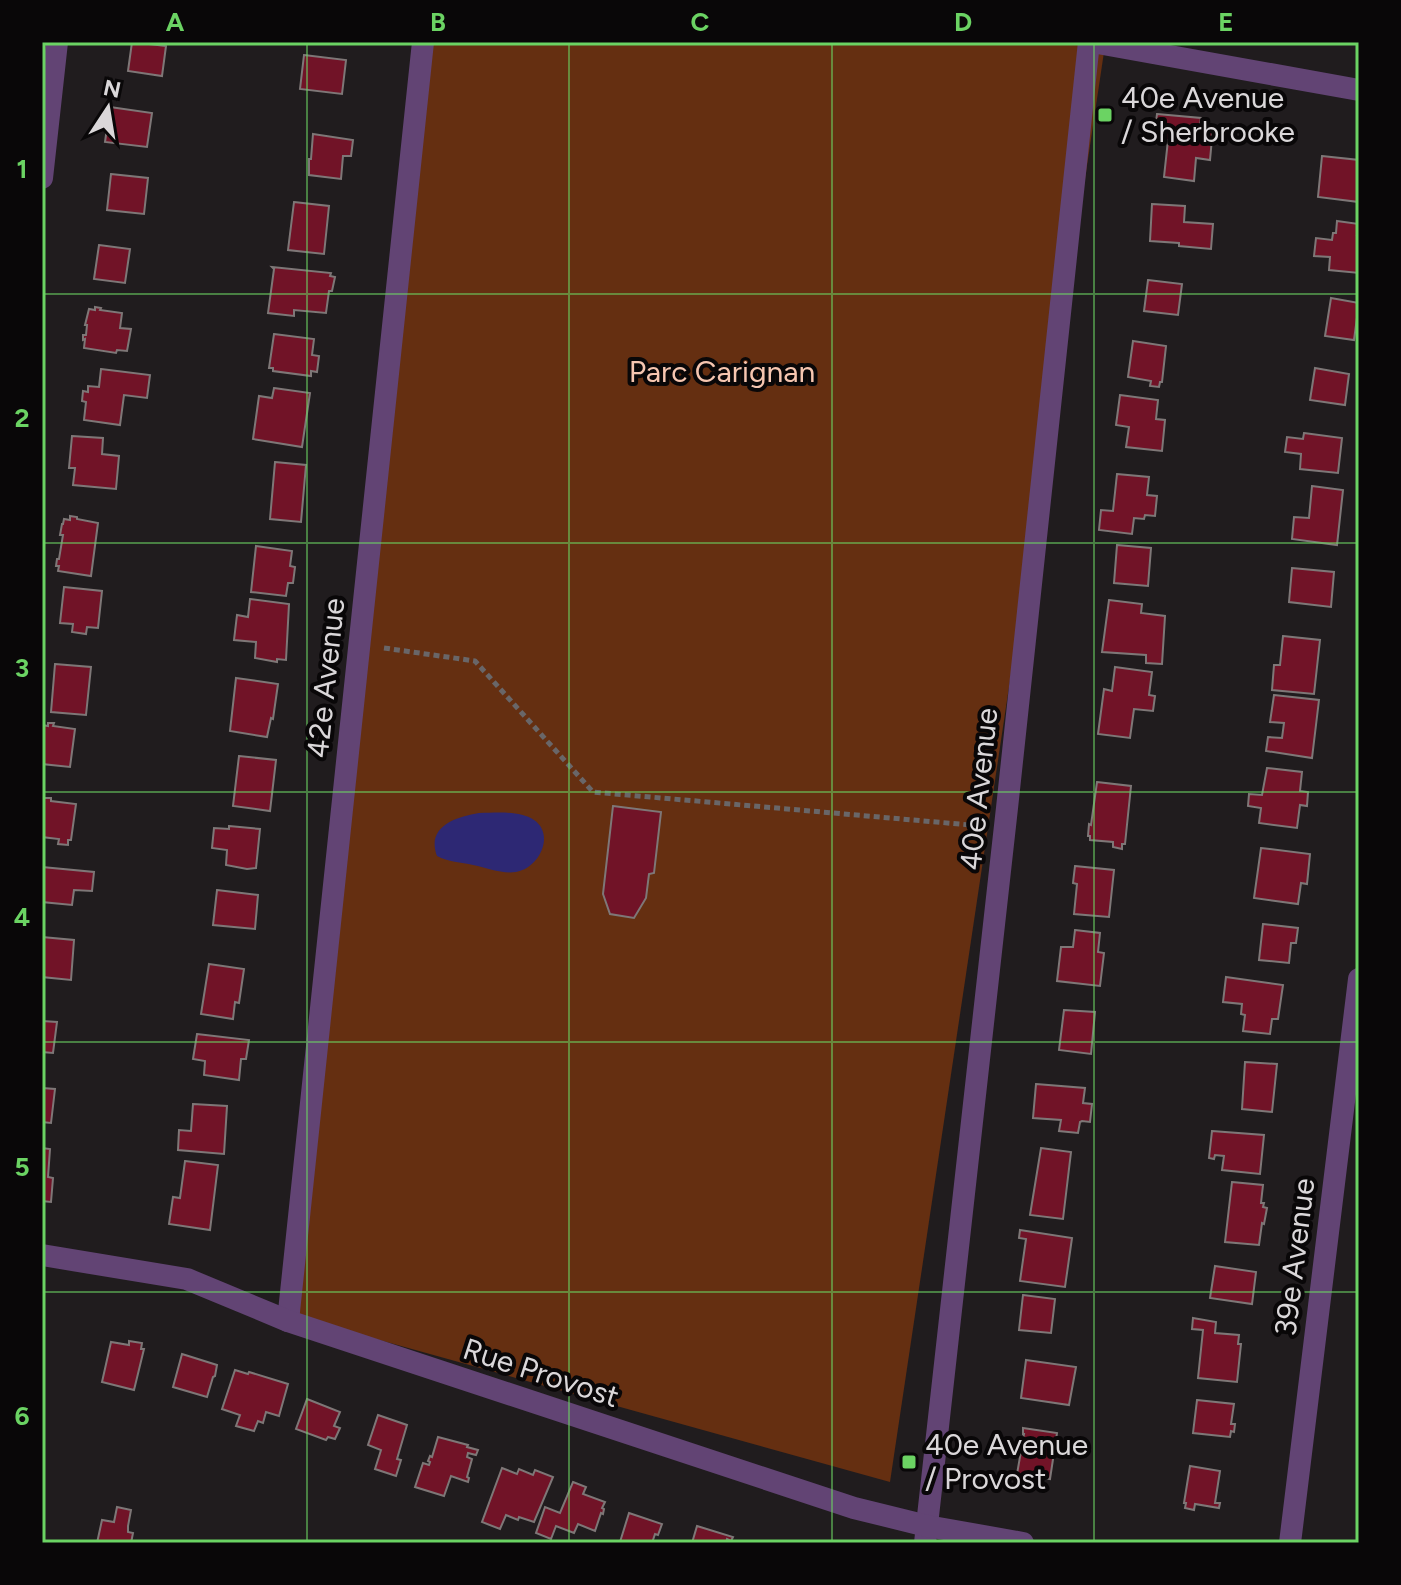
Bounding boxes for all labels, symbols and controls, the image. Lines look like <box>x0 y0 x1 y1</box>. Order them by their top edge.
text: A <box>166 6 185 38</box>
text: B <box>430 6 446 38</box>
text: C <box>691 6 710 38</box>
text: D <box>954 6 972 38</box>
text: E <box>1218 6 1234 38</box>
north arrow <box>68 68 148 148</box>
text: N <box>101 74 123 104</box>
place label: 40e Avenue / Sherbrooke <box>1121 79 1295 150</box>
marker: 40e Avenue / Sherbrooke <box>1096 106 1114 124</box>
text: 1 <box>17 153 27 185</box>
park label: Parc Carignan <box>629 353 815 390</box>
text: 2 <box>14 402 30 434</box>
street label: 42e Avenue <box>299 596 352 760</box>
text: 3 <box>15 652 29 684</box>
street label: 40e Avenue <box>952 706 1005 872</box>
text: 4 <box>14 901 30 933</box>
text: 5 <box>14 1151 30 1183</box>
street label: 39e Avenue <box>1266 1176 1323 1338</box>
street label: Rue Provost <box>459 1330 624 1415</box>
text: 6 <box>14 1400 30 1432</box>
place label: 40e Avenue / Provost <box>925 1426 1088 1497</box>
marker: 40e Avenue / Provost <box>900 1453 918 1471</box>

